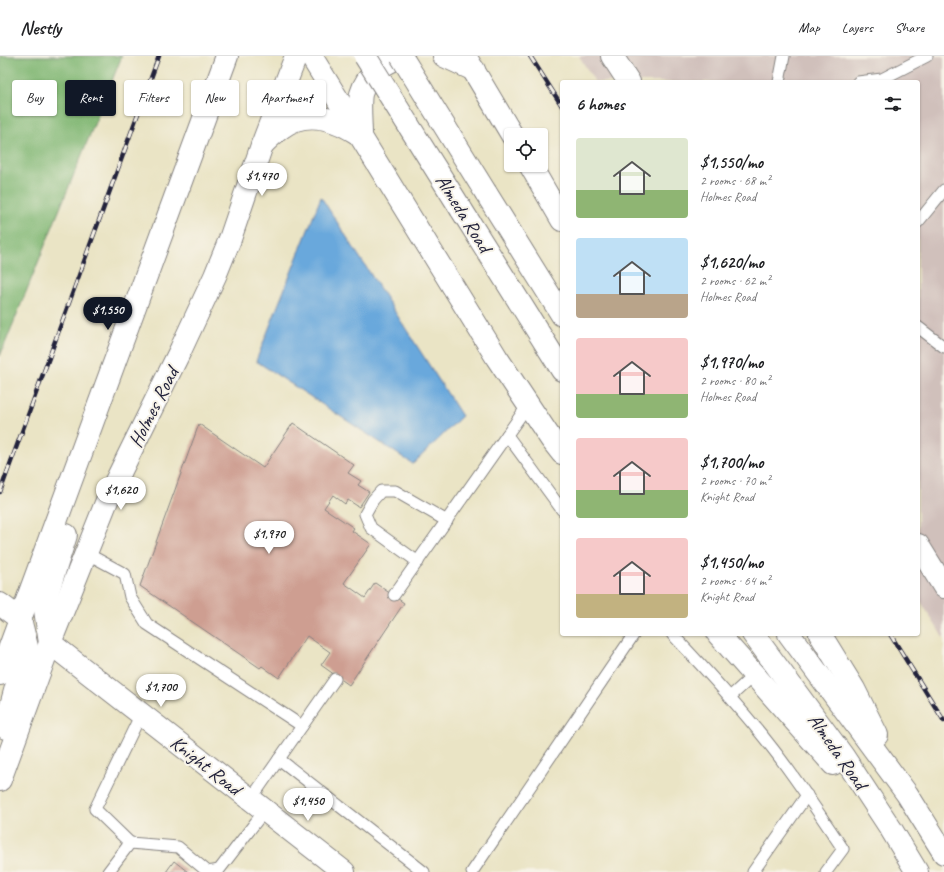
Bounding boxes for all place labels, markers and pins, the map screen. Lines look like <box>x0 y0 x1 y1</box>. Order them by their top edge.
pin: $1,470 <box>229 163 295 197</box>
pin: $1,550 <box>75 297 141 331</box>
pin: $1,620 <box>88 477 154 511</box>
pin: $1,970 <box>236 521 302 555</box>
pin: $1,700 <box>128 674 194 708</box>
pin: $1,450 <box>275 788 341 822</box>

